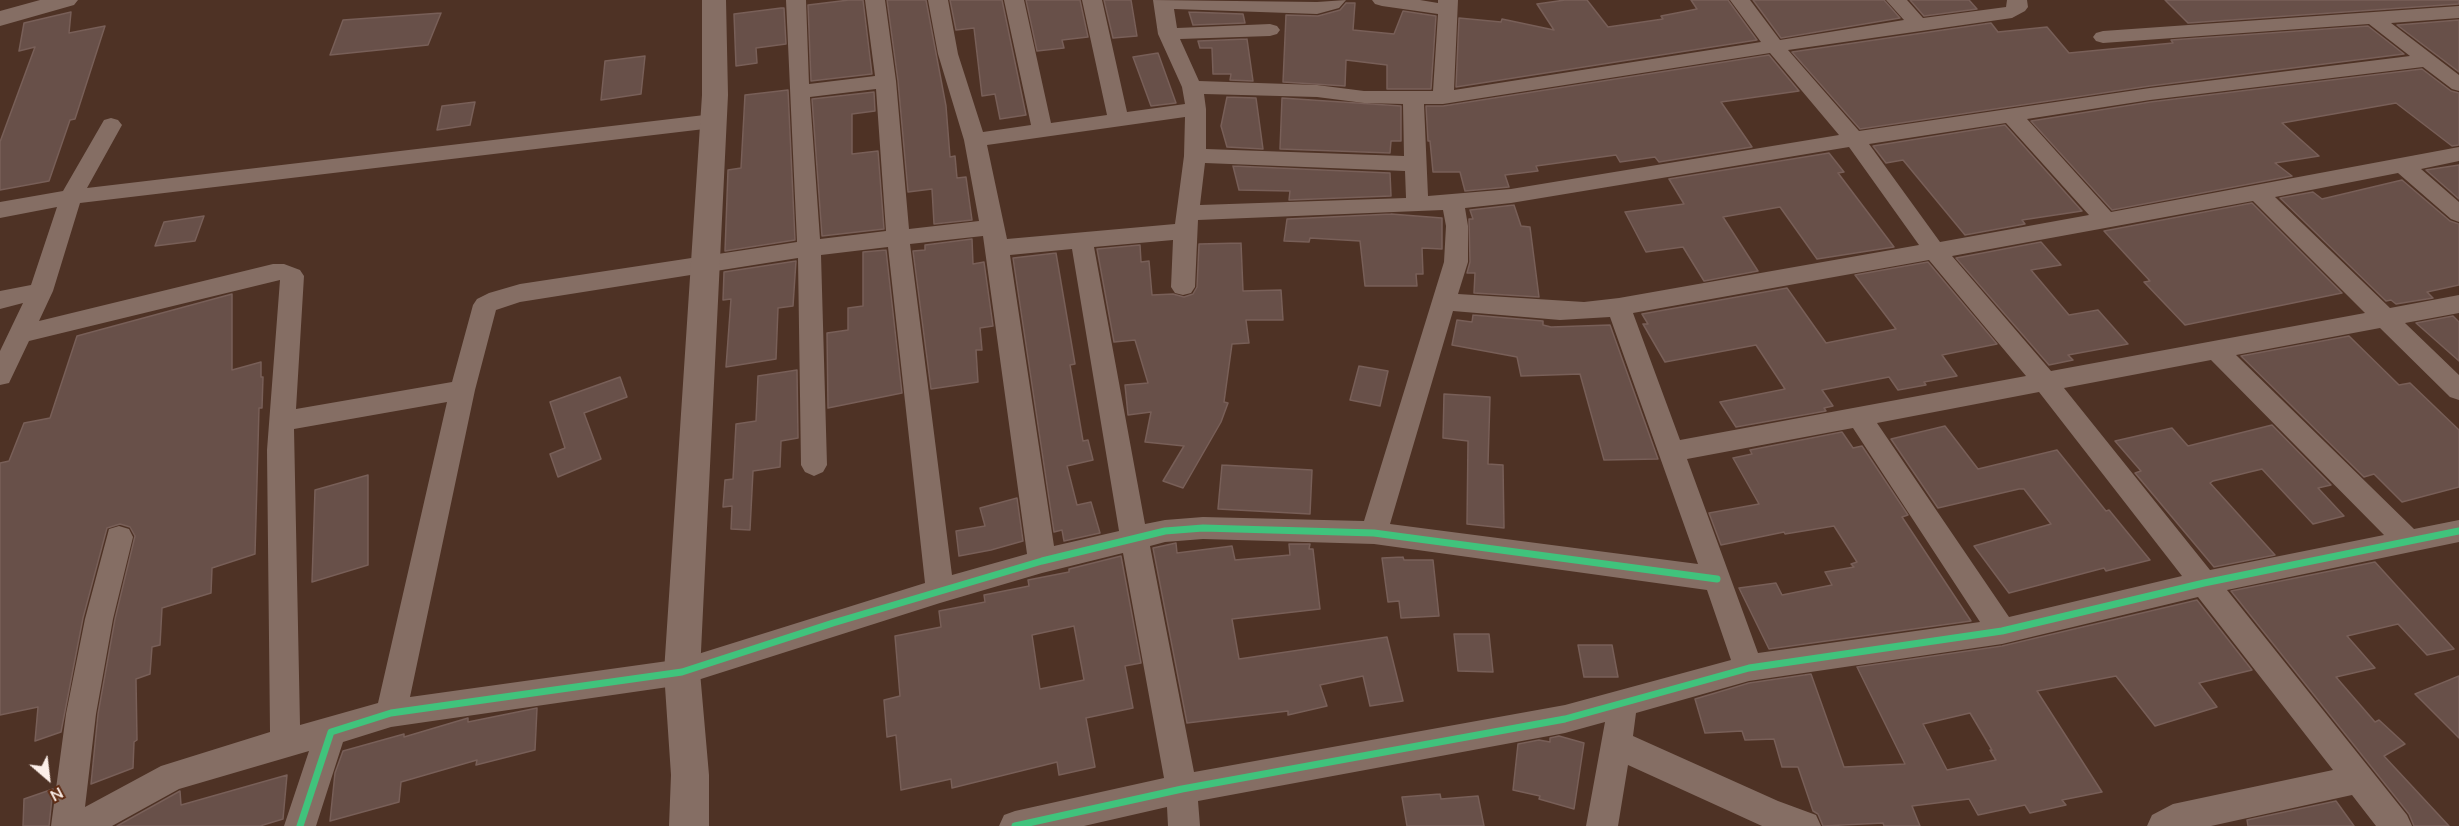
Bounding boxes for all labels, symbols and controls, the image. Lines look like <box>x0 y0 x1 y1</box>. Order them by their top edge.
north arrow <box>18 748 78 808</box>
text: N <box>46 781 67 806</box>

